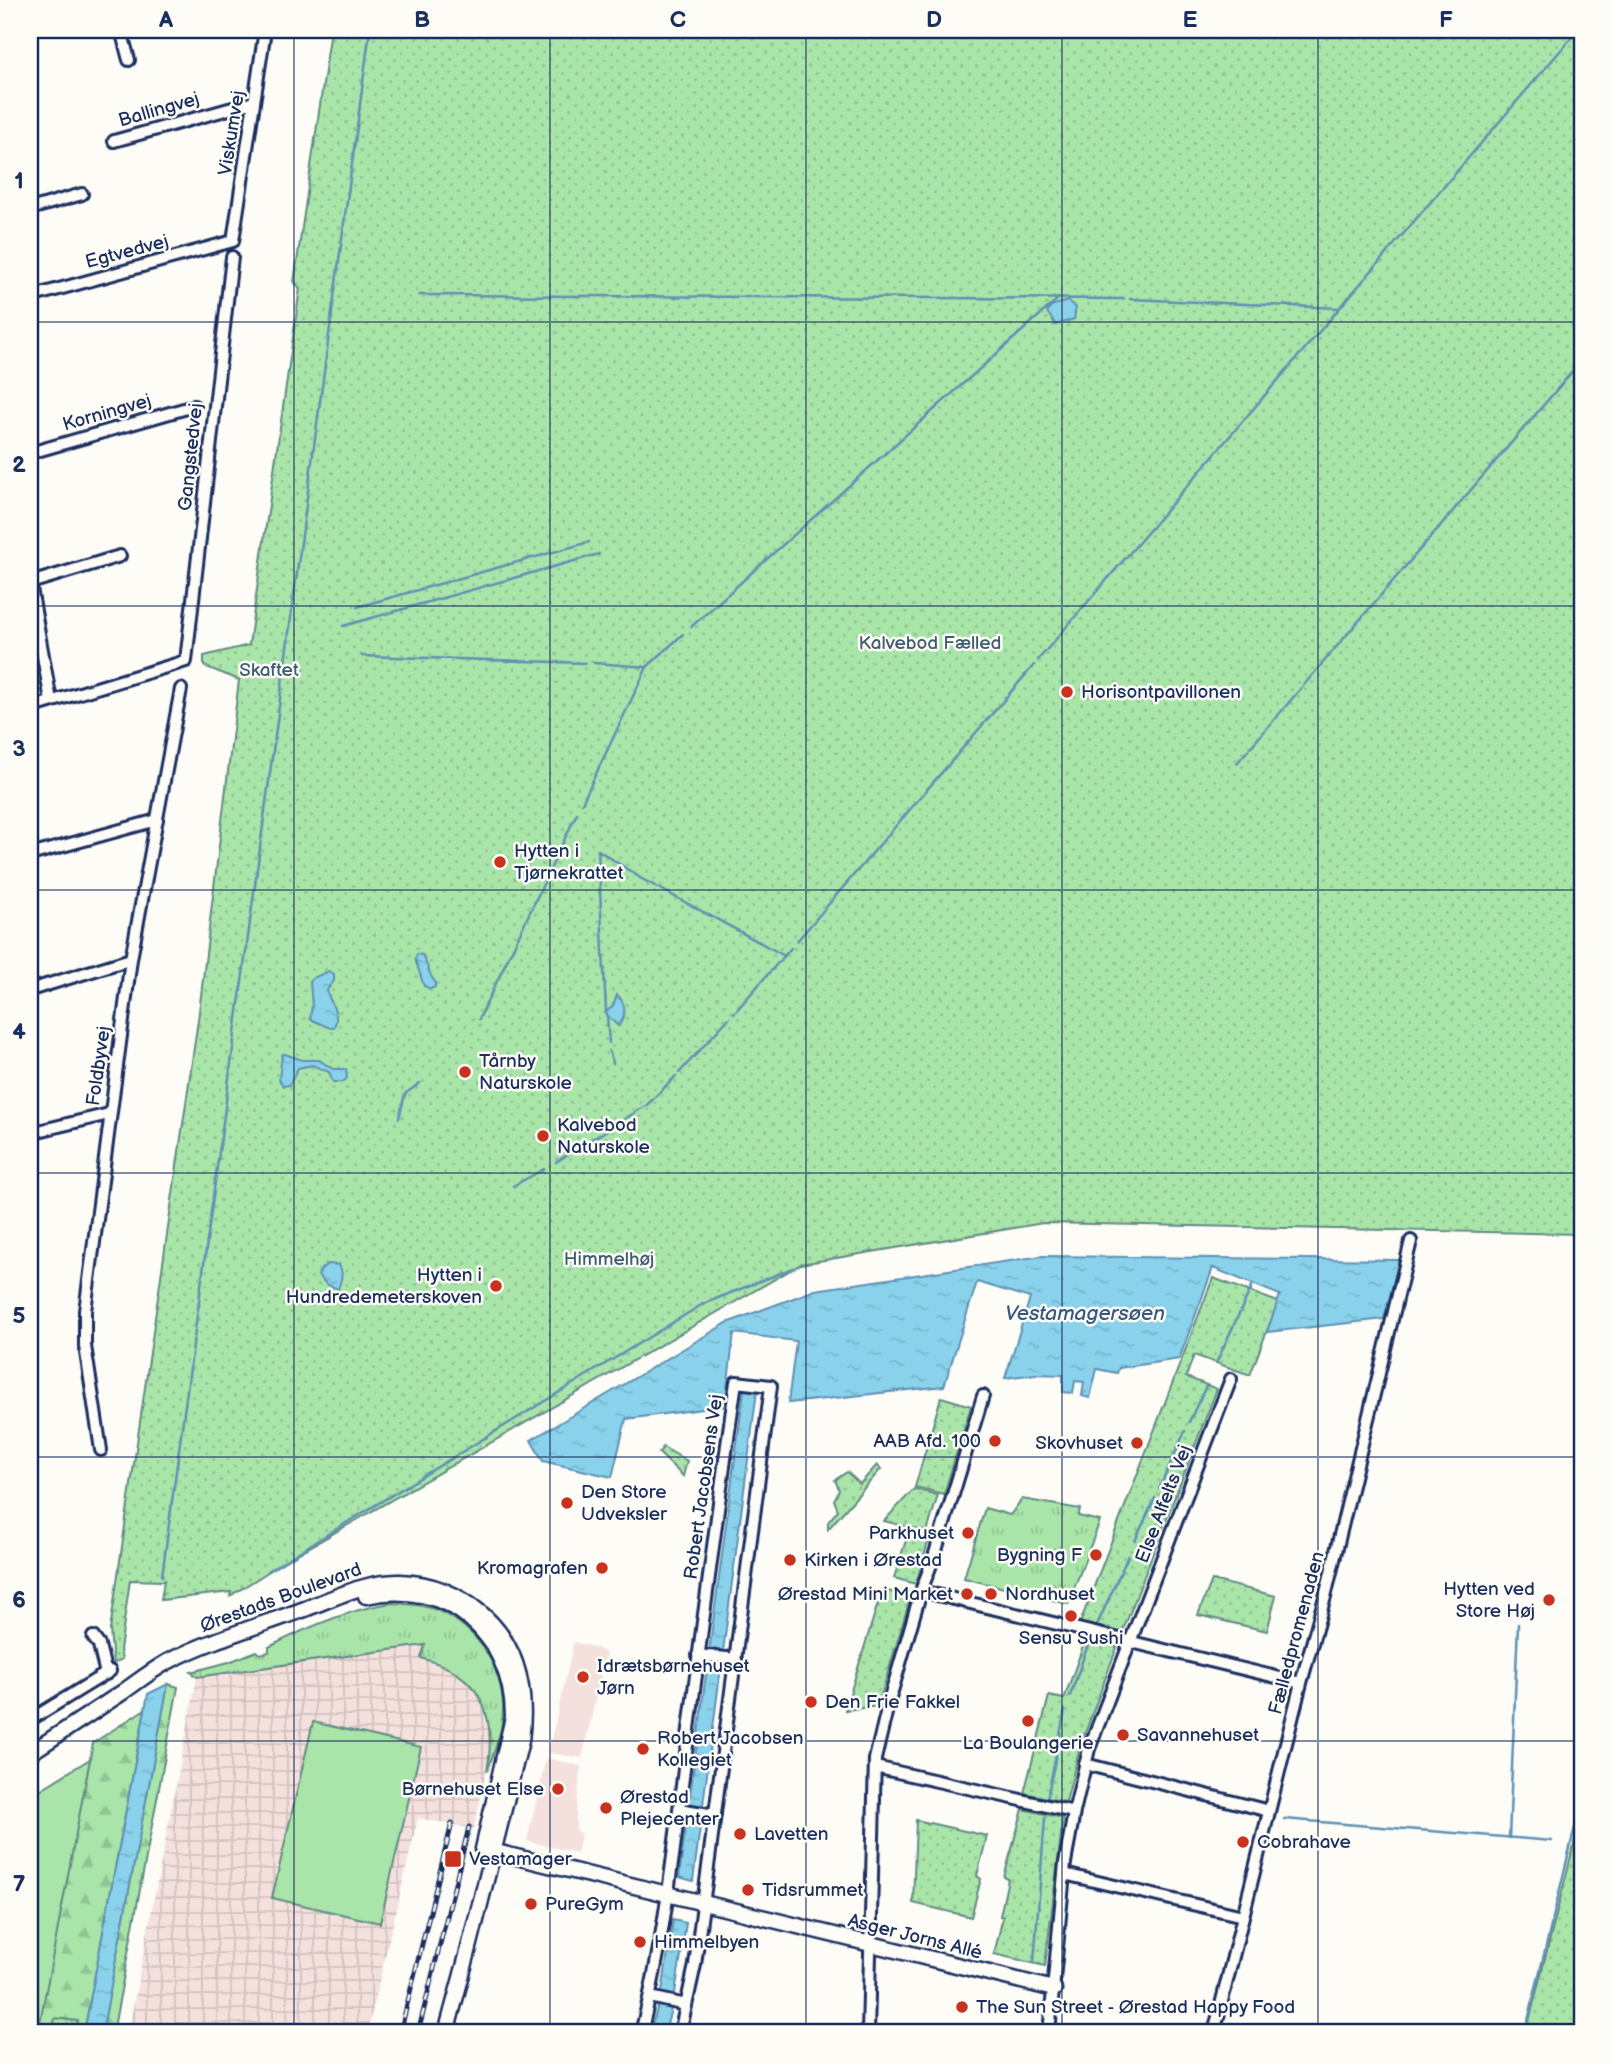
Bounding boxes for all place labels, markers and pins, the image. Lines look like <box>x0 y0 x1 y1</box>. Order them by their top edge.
place label: Horisontpavillonen <box>1081 681 1241 704</box>
marker: Horisontpavillonen <box>1059 684 1075 700</box>
place label: Hytten i Tjørnekrattet <box>514 840 624 885</box>
marker: Hytten i Tjørnekrattet <box>492 854 508 870</box>
place label: Tårnby Naturskole <box>479 1050 572 1095</box>
marker: Tårnby Naturskole <box>457 1064 473 1080</box>
place label: Kalvebod Naturskole <box>557 1114 650 1159</box>
marker: Kalvebod Naturskole <box>535 1128 551 1144</box>
place label: Hytten i Hundredemeterskoven <box>286 1264 482 1309</box>
marker: Hytten i Hundredemeterskoven <box>488 1278 504 1294</box>
place label: AAB Afd. 100 <box>873 1430 981 1453</box>
place label: Skovhuset <box>1035 1432 1123 1455</box>
marker: AAB Afd. 100 <box>987 1433 1003 1449</box>
marker: Skovhuset <box>1129 1435 1145 1451</box>
place label: Den Store Udveksler <box>581 1481 668 1526</box>
marker: Den Store Udveksler <box>559 1495 575 1511</box>
place label: Parkhuset <box>868 1522 954 1545</box>
marker: Parkhuset <box>960 1525 976 1541</box>
place label: Bygning F <box>997 1544 1083 1567</box>
marker: Bygning F <box>1088 1547 1104 1563</box>
place label: Kirken i Ørestad <box>804 1549 942 1572</box>
marker: Kirken i Ørestad <box>782 1552 798 1568</box>
place label: Kromagrafen <box>477 1557 588 1580</box>
marker: Kromagrafen <box>594 1560 610 1576</box>
place label: Hytten ved Store Høj <box>1443 1578 1535 1623</box>
place label: Ørestad Mini Market <box>778 1583 953 1606</box>
place label: Nordhuset <box>1005 1583 1095 1606</box>
marker: Ørestad Mini Market <box>959 1586 975 1602</box>
marker: Nordhuset <box>983 1586 999 1602</box>
marker: Hytten ved Store Høj <box>1541 1592 1557 1608</box>
marker: Sensu Sushi <box>1063 1608 1079 1624</box>
place label: Sensu Sushi <box>1019 1627 1123 1650</box>
place label: Idrætsbørnehuset Jørn <box>597 1655 750 1700</box>
marker: Idrætsbørnehuset Jørn <box>575 1669 591 1685</box>
place label: Den Frie Fakkel <box>825 1691 960 1714</box>
marker: Den Frie Fakkel <box>803 1694 819 1710</box>
marker: La Boulangerie <box>1020 1713 1036 1729</box>
place label: Savannehuset <box>1137 1724 1259 1747</box>
place label: Robert Jacobsen Kollegiet <box>657 1727 804 1772</box>
marker: Savannehuset <box>1115 1727 1131 1743</box>
place label: La Boulangerie <box>963 1732 1093 1755</box>
marker: Robert Jacobsen Kollegiet <box>635 1741 651 1757</box>
place label: Børnehuset Else <box>401 1778 544 1801</box>
marker: Børnehuset Else <box>550 1781 566 1797</box>
place label: Ørestad Plejecenter <box>620 1786 720 1831</box>
marker: Ørestad Plejecenter <box>598 1800 614 1816</box>
place label: Lavetten <box>754 1823 828 1846</box>
marker: Lavetten <box>732 1826 748 1842</box>
place label: Cobrahave <box>1257 1831 1351 1854</box>
marker: Cobrahave <box>1235 1834 1251 1850</box>
place label: Vestamager <box>469 1848 573 1871</box>
marker: Vestamager <box>443 1849 463 1869</box>
place label: Tidsrummet <box>762 1879 864 1902</box>
marker: Tidsrummet <box>740 1882 756 1898</box>
place label: PureGym <box>545 1893 624 1916</box>
marker: PureGym <box>523 1896 539 1912</box>
place label: Himmelbyen <box>654 1931 759 1954</box>
marker: Himmelbyen <box>632 1934 648 1950</box>
place label: The Sun Street - Ørestad Happy Food <box>976 1996 1295 2019</box>
marker: The Sun Street - Ørestad Happy Food <box>954 1999 970 2015</box>

